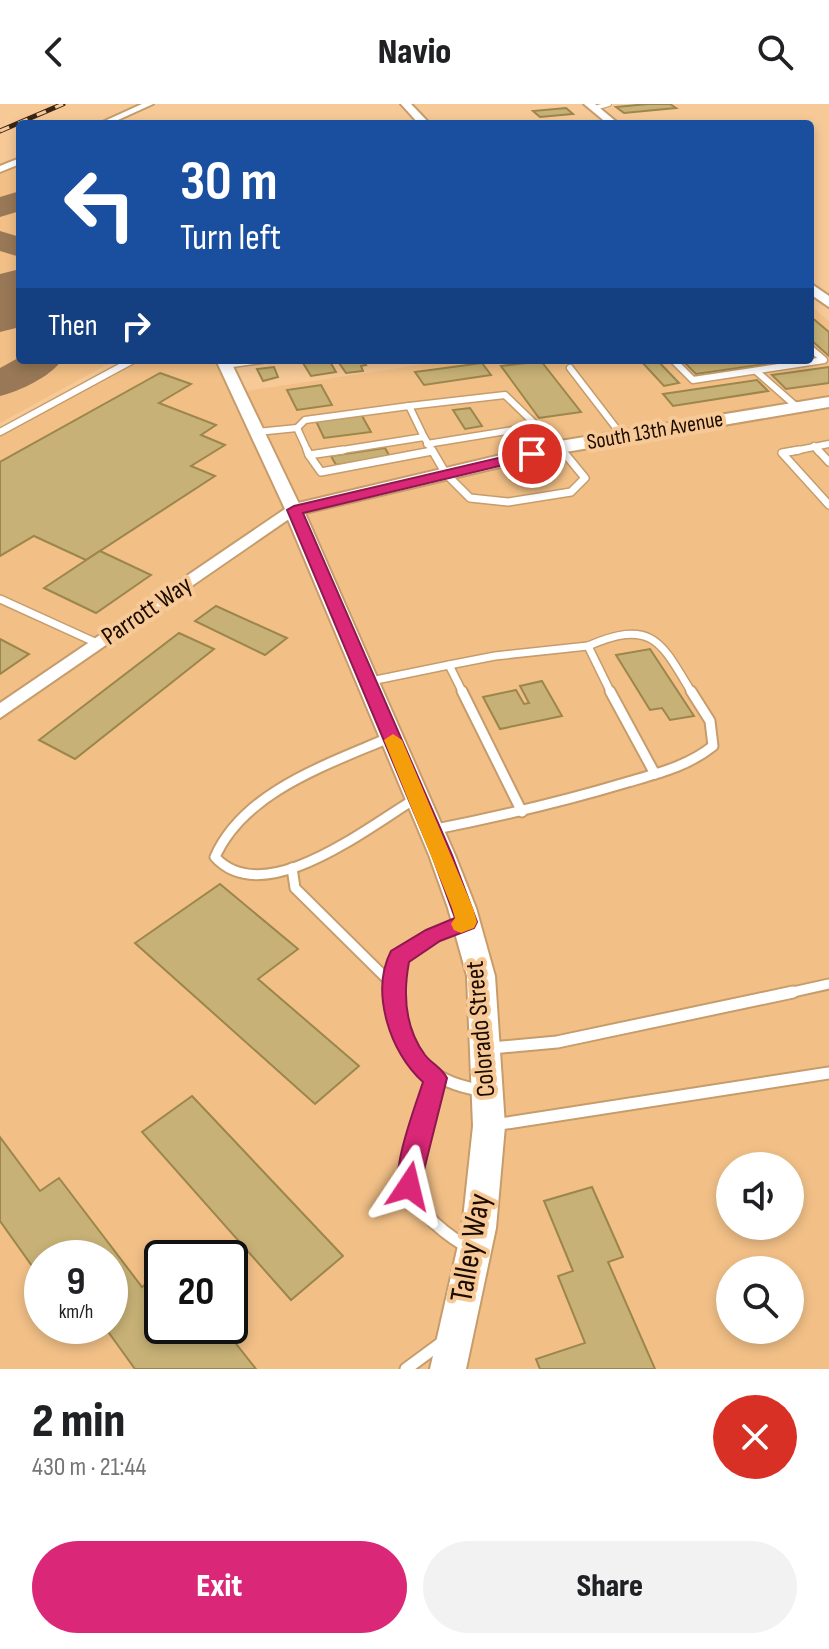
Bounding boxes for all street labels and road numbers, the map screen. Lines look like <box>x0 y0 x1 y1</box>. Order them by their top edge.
street label: South 13th Avenue <box>585 406 725 456</box>
street label: Parrott Way <box>96 570 198 652</box>
street label: Colorado Street <box>460 960 502 1098</box>
street label: Talley Way <box>442 1191 500 1305</box>

